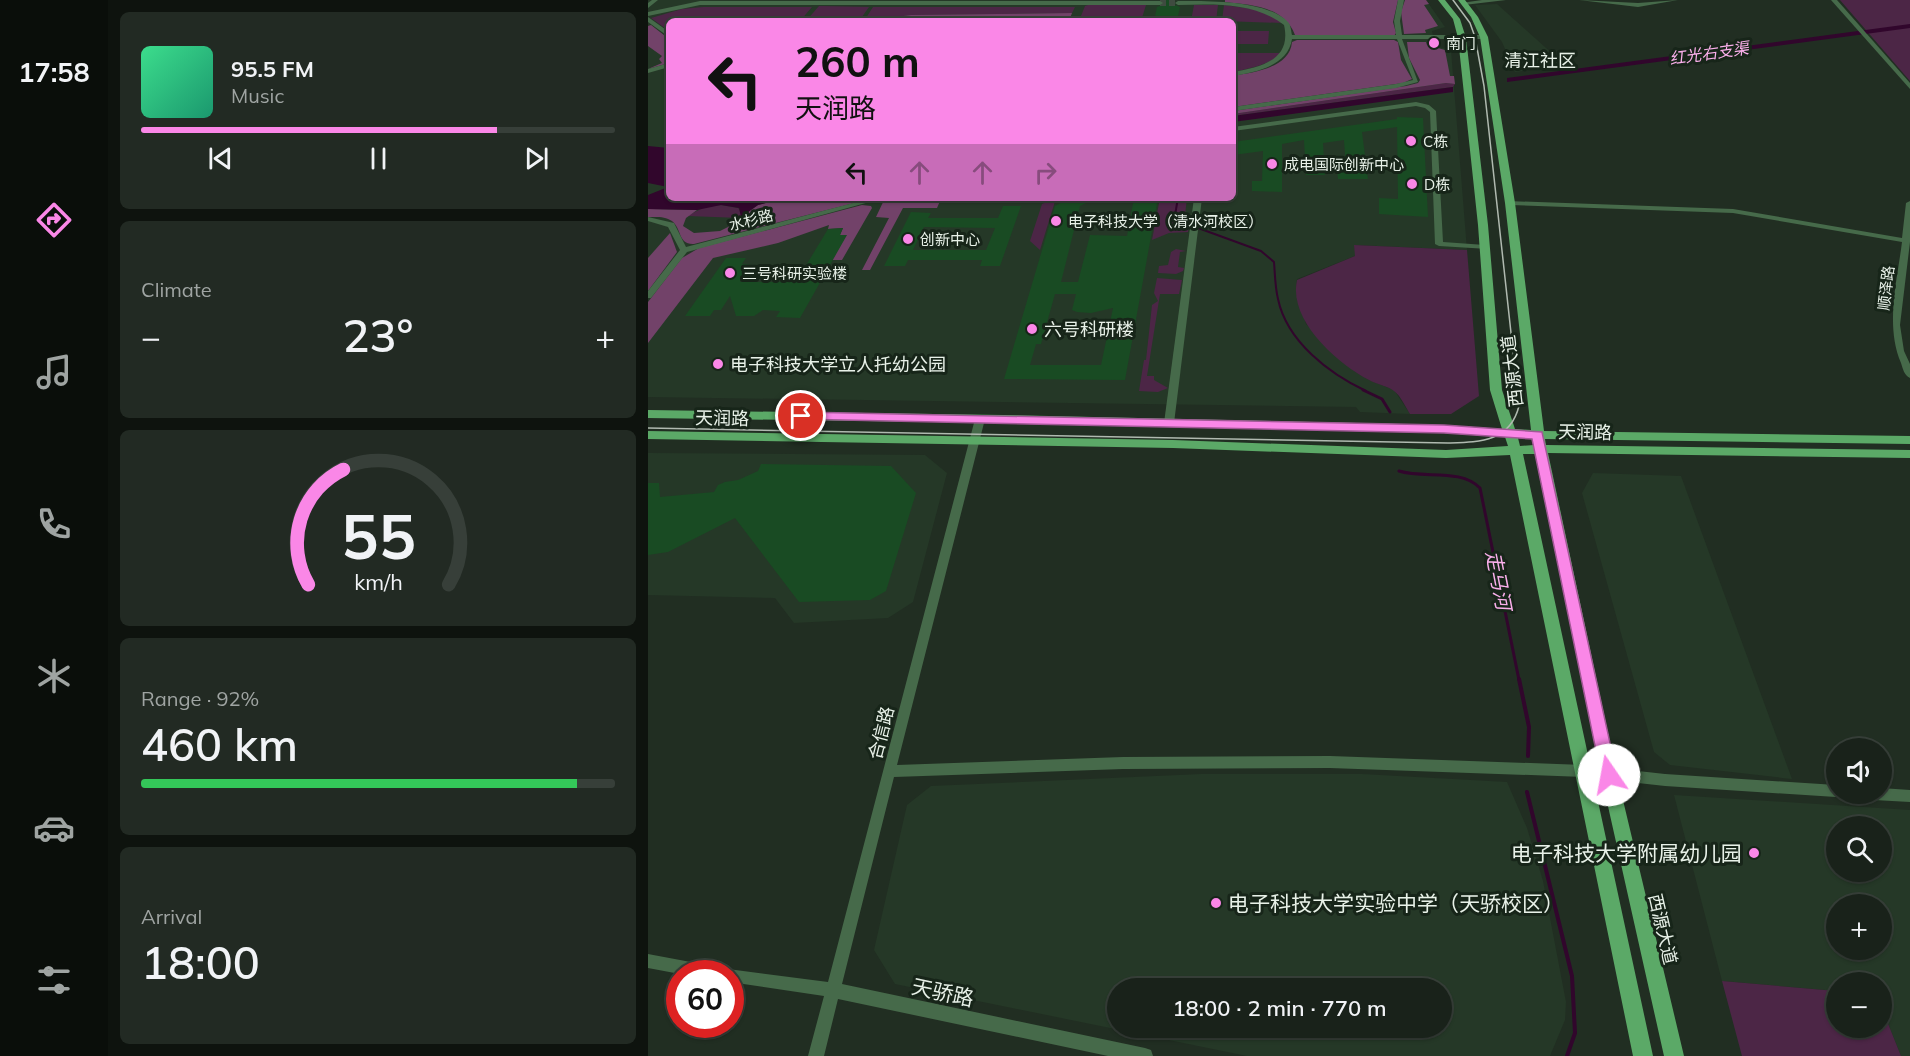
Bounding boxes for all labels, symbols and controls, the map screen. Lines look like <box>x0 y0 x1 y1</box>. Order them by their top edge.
place label: 南门 <box>1446 34 1476 53</box>
text: 260 m <box>795 35 920 88</box>
marker: 南门 <box>1427 36 1441 50</box>
water label: 红光右支渠 <box>1668 37 1752 68</box>
icon: left <box>696 42 774 120</box>
district label: 清江社区 <box>1504 49 1576 72</box>
text: 17:58 <box>18 55 90 89</box>
text: 95.5 FM <box>231 55 314 83</box>
text: Music <box>231 83 284 108</box>
text: 天润路 <box>795 91 876 125</box>
place label: C栋 <box>1423 132 1448 151</box>
marker: C栋 <box>1404 134 1418 148</box>
icon: previous <box>204 142 237 175</box>
icon: pause <box>362 142 395 175</box>
icon: next <box>520 142 553 175</box>
place label: 成电国际创新中心 <box>1284 155 1404 174</box>
icon: left <box>840 156 873 189</box>
icon: ahead <box>903 156 936 189</box>
icon: ahead <box>966 156 999 189</box>
icon: right <box>1029 156 1062 189</box>
marker: 成电国际创新中心 <box>1265 157 1279 171</box>
place label: D栋 <box>1424 175 1450 194</box>
marker: D栋 <box>1405 177 1419 191</box>
icon: directions <box>33 199 75 241</box>
street label: 水杉路 <box>727 205 775 235</box>
place label: 电子科技大学（清水河校区） <box>1068 212 1263 231</box>
marker: 电子科技大学（清水河校区） <box>1049 214 1063 228</box>
place label: 创新中心 <box>920 230 980 249</box>
marker: 创新中心 <box>901 232 915 246</box>
place label: 三号科研实验楼 <box>742 264 847 283</box>
street label: 顺泽路 <box>1874 265 1898 311</box>
marker: 三号科研实验楼 <box>723 266 737 280</box>
text: Climate <box>141 277 212 302</box>
text: 23° <box>343 307 413 363</box>
text: − <box>141 316 161 357</box>
text: + <box>595 316 615 357</box>
place label: 六号科研楼 <box>1044 318 1134 341</box>
marker: 六号科研楼 <box>1025 322 1039 336</box>
street label: 西源大道 <box>1496 334 1528 408</box>
icon: music <box>33 351 75 393</box>
place label: 电子科技大学立人托幼公园 <box>730 353 946 376</box>
marker: 电子科技大学立人托幼公园 <box>711 357 725 371</box>
pin <box>775 390 826 441</box>
icon: arrive <box>784 399 817 432</box>
street label: 天润路 <box>695 406 749 430</box>
street label: 天润路 <box>1558 420 1612 444</box>
text: 55 <box>341 496 415 575</box>
icon: phone <box>33 503 75 545</box>
water label: 走马河 <box>1481 548 1518 616</box>
text: km/h <box>354 568 402 595</box>
icon: climate <box>33 655 75 697</box>
text: Range · 92% <box>141 686 259 711</box>
street label: 合信路 <box>863 704 899 762</box>
text: 460 km <box>141 716 298 772</box>
map controls <box>1826 738 1892 1038</box>
button: sound <box>1826 738 1892 804</box>
position arrow <box>1577 743 1641 807</box>
icon: car <box>33 807 75 849</box>
button: search <box>1826 816 1892 882</box>
place label: 电子科技大学附属幼儿园 <box>1511 840 1742 866</box>
marker: 电子科技大学附属幼儿园 <box>1747 846 1761 860</box>
place label: 电子科技大学实验中学（天骄校区） <box>1228 890 1564 916</box>
street label: 西源大道 <box>1644 891 1682 967</box>
button: + <box>1826 894 1892 960</box>
marker: 电子科技大学实验中学（天骄校区） <box>1209 896 1223 910</box>
text: Arrival <box>141 904 202 929</box>
text: 18:00 <box>141 934 260 990</box>
icon: filters <box>33 959 75 1001</box>
speed limit sign: 60 <box>666 960 744 1038</box>
button: − <box>1826 972 1892 1038</box>
street label: 天骄路 <box>909 973 977 1011</box>
text: 18:00 · 2 min · 770 m <box>1172 994 1387 1022</box>

